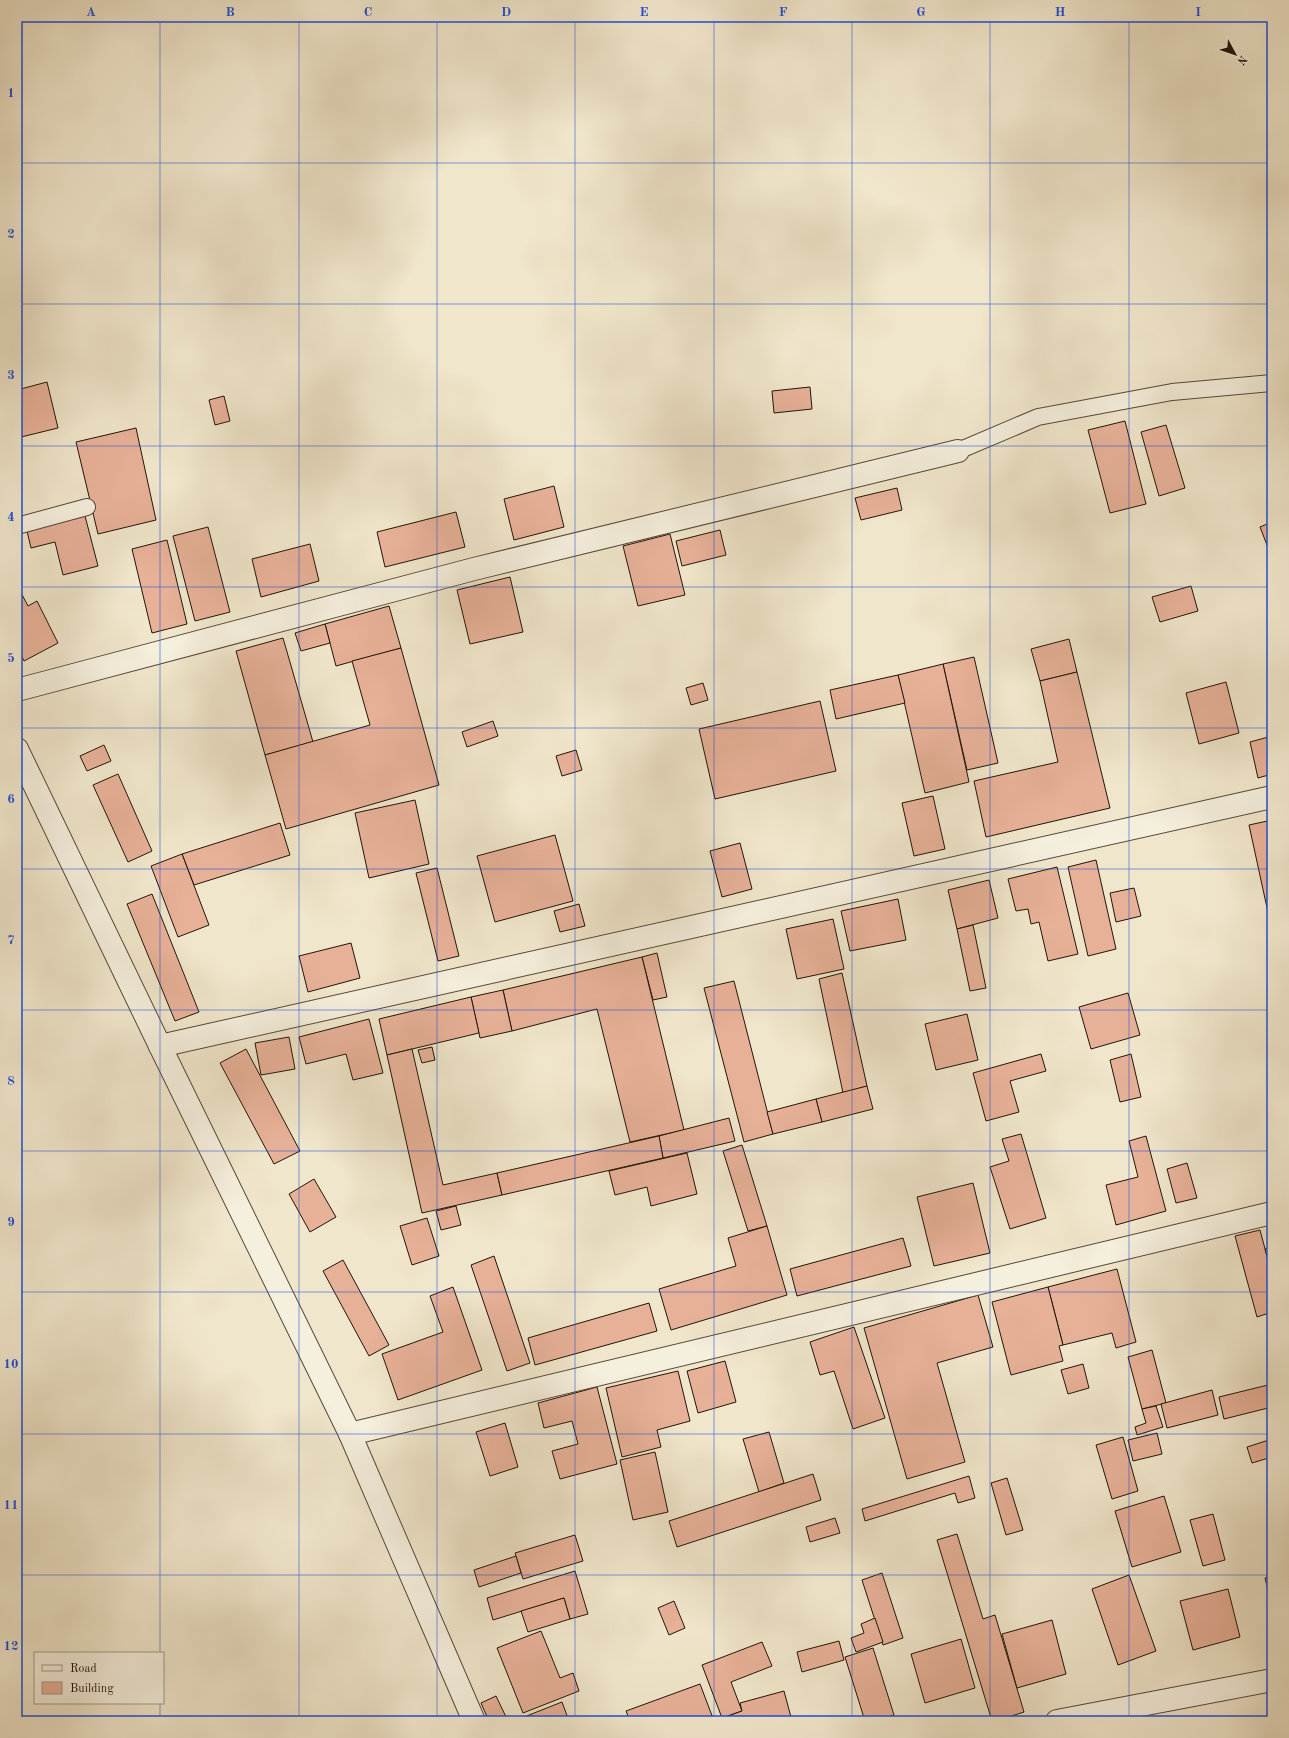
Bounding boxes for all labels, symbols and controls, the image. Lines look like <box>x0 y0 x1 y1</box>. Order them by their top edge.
text: A <box>86 6 96 19</box>
text: B <box>225 6 235 19</box>
text: C <box>364 6 372 19</box>
text: D <box>501 6 511 19</box>
text: E <box>640 6 649 19</box>
text: F <box>779 6 788 19</box>
text: G <box>916 6 926 19</box>
text: H <box>1055 6 1066 19</box>
text: I <box>1195 6 1201 19</box>
north arrow <box>1215 34 1255 74</box>
text: N <box>1234 53 1248 67</box>
text: 1 <box>7 87 15 100</box>
text: 2 <box>7 228 15 241</box>
text: 3 <box>7 369 15 382</box>
text: 4 <box>7 511 15 524</box>
text: 5 <box>7 652 15 665</box>
text: 6 <box>7 793 15 806</box>
text: 7 <box>7 934 15 947</box>
text: 8 <box>7 1075 15 1088</box>
text: 9 <box>7 1216 15 1229</box>
text: 10 <box>3 1358 19 1371</box>
text: 11 <box>3 1499 19 1512</box>
text: 12 <box>3 1640 19 1653</box>
legend <box>34 1652 164 1704</box>
text: Road <box>70 1663 97 1675</box>
text: Building <box>70 1683 114 1695</box>

